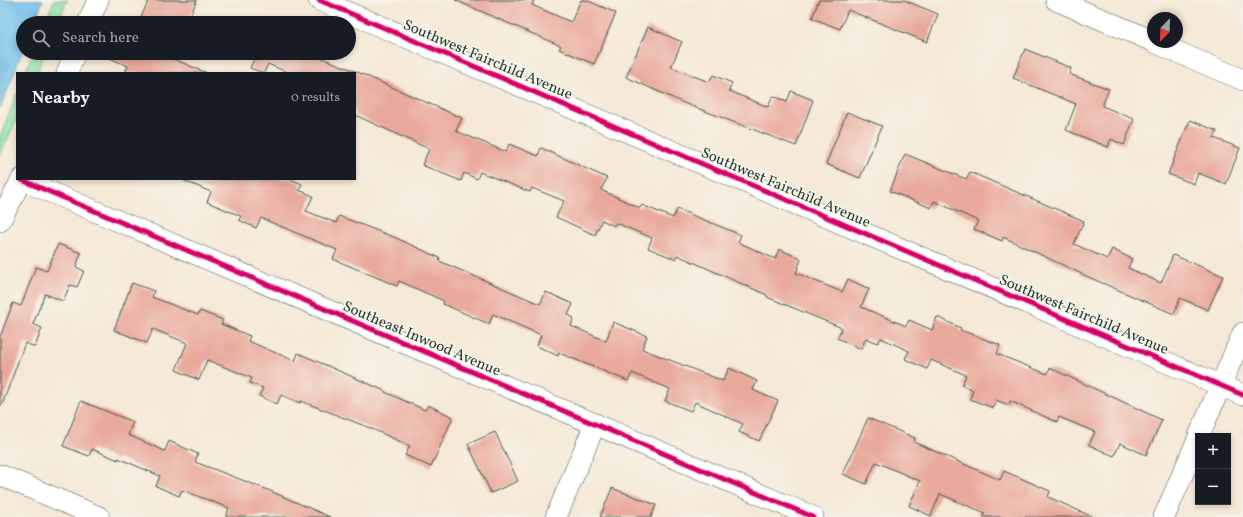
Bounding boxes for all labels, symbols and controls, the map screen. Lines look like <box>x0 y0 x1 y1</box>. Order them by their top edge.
north arrow <box>1147 12 1183 48</box>
street label: Southwest Fairchild Avenue <box>399 15 575 106</box>
search box <box>16 16 356 60</box>
icon: search <box>30 27 52 49</box>
text: Search here <box>62 28 139 49</box>
text: Nearby <box>32 87 90 110</box>
text: 0 results <box>291 89 340 107</box>
street label: Southwest Fairchild Avenue <box>697 143 873 234</box>
street label: Southwest Fairchild Avenue <box>995 270 1171 361</box>
street label: Southeast Inwood Avenue <box>339 297 504 382</box>
map controls <box>1195 433 1231 505</box>
button: + <box>1195 433 1231 469</box>
button: − <box>1195 469 1231 505</box>

